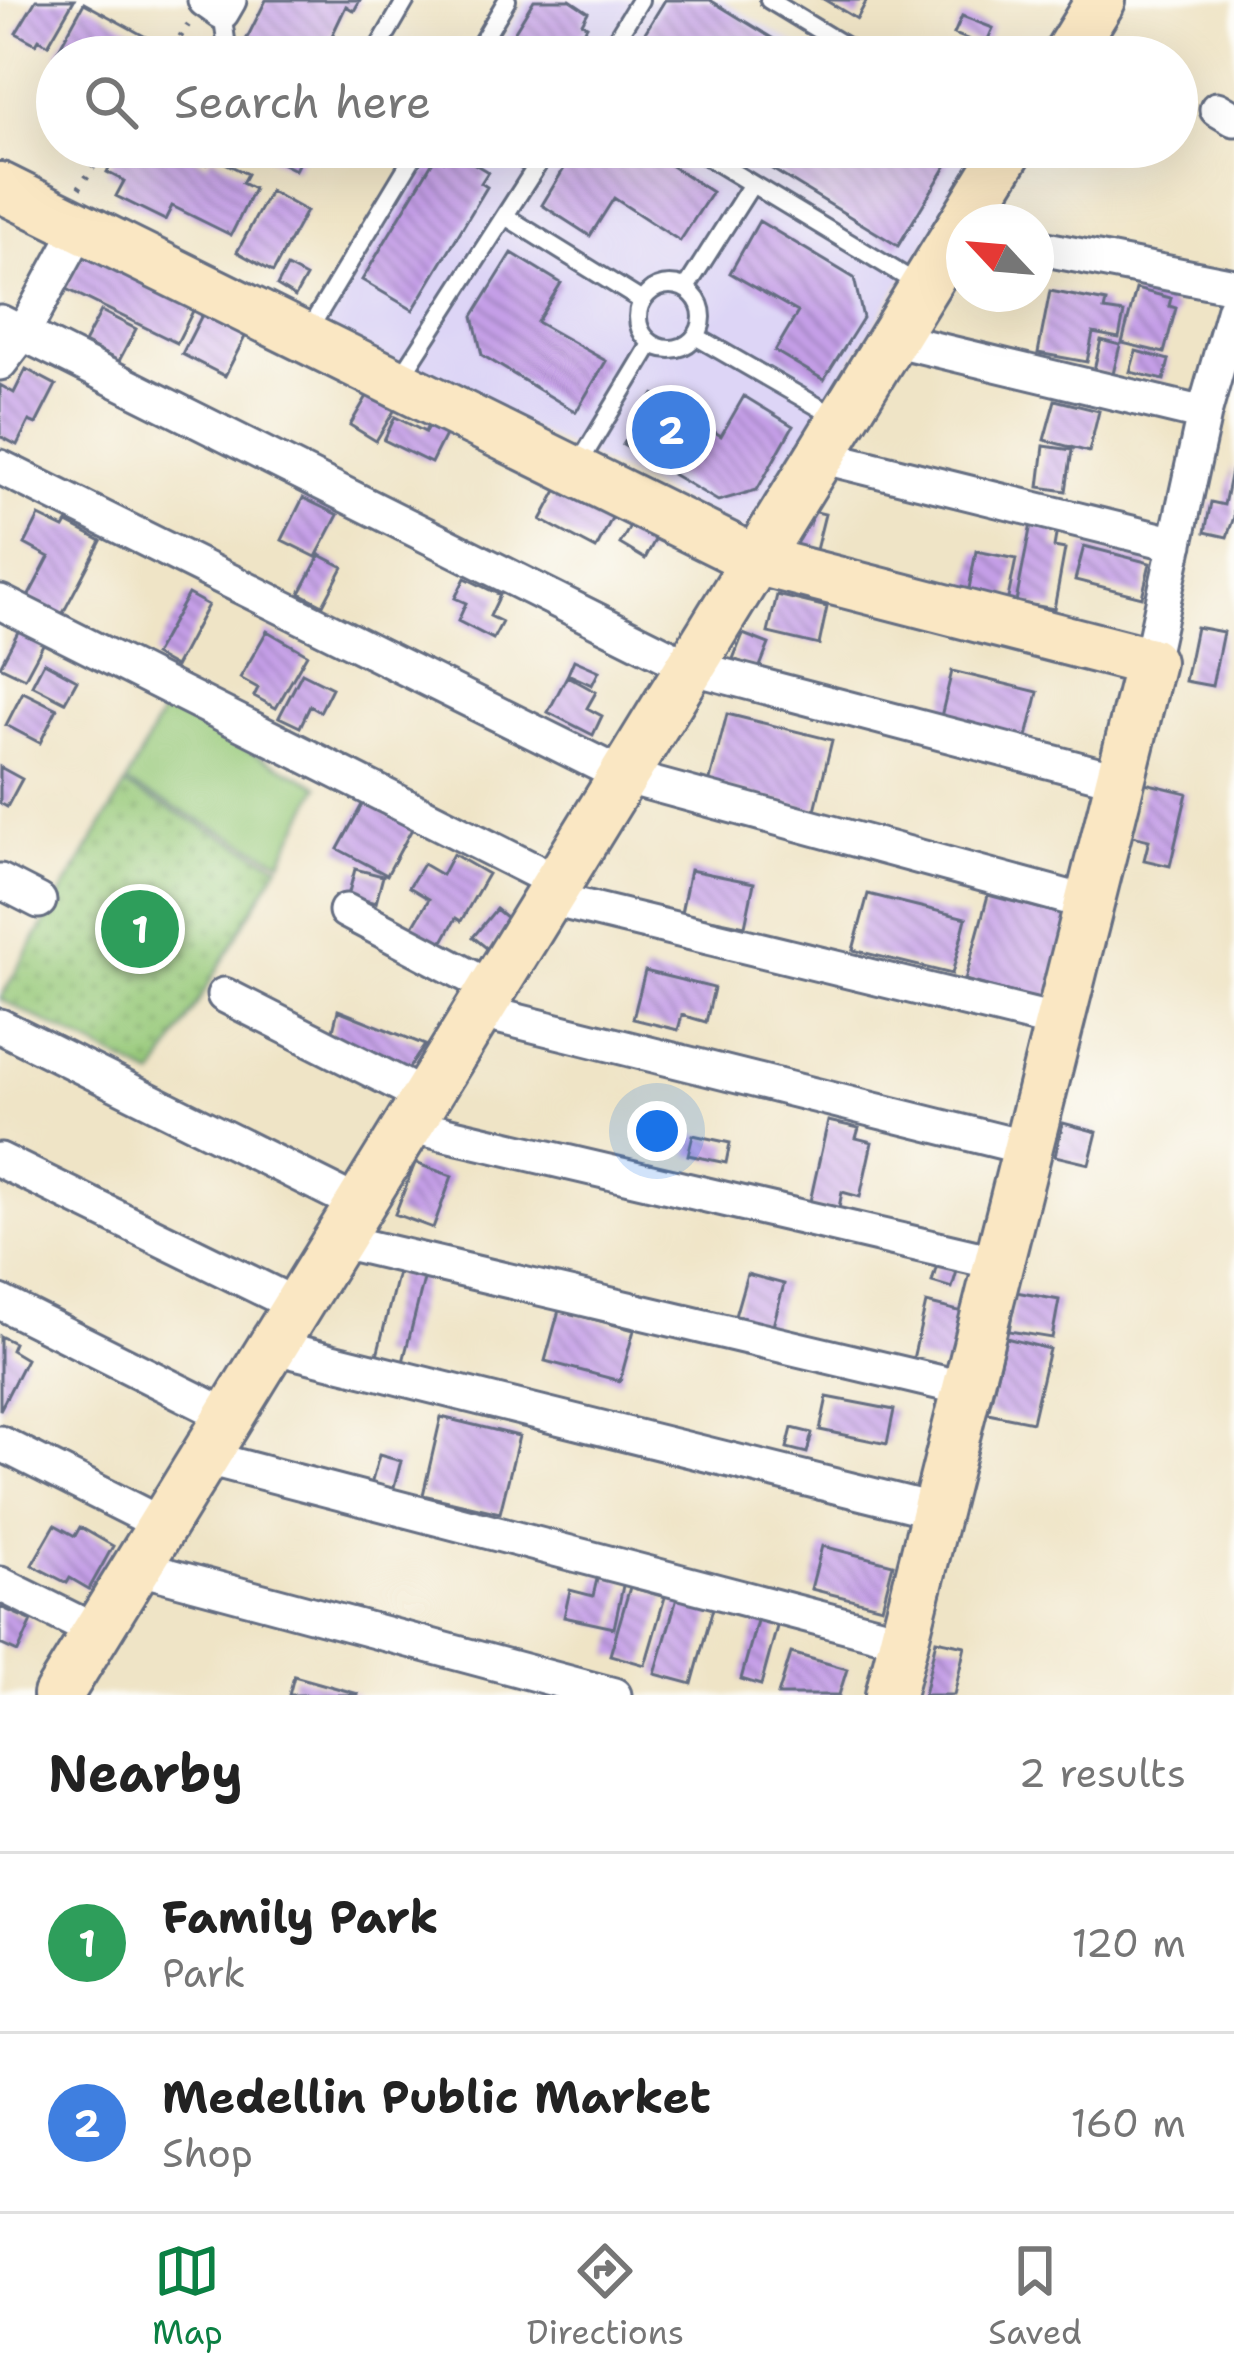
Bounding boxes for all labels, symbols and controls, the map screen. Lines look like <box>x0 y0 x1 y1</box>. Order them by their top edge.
search box <box>36 36 1198 168</box>
icon: search <box>78 69 144 135</box>
text: Search here <box>174 72 431 132</box>
north arrow <box>946 204 1054 312</box>
pin: 2 <box>632 385 710 475</box>
pin: 1 <box>101 884 179 974</box>
your location <box>627 1101 687 1161</box>
text: Nearby <box>48 1739 243 1807</box>
text: 2 results <box>1019 1747 1186 1799</box>
text: Family Park <box>162 1887 439 1947</box>
text: 1 <box>78 1917 96 1969</box>
text: 120 m <box>1071 1917 1186 1969</box>
text: Park <box>162 1947 246 1999</box>
text: Medellin Public Market <box>162 2067 711 2127</box>
text: 2 <box>73 2097 101 2149</box>
text: 160 m <box>1071 2097 1186 2149</box>
text: Shop <box>162 2127 253 2179</box>
tab: Map <box>152 2238 223 2355</box>
tab: Directions <box>527 2238 684 2355</box>
tab: Saved <box>988 2238 1082 2355</box>

